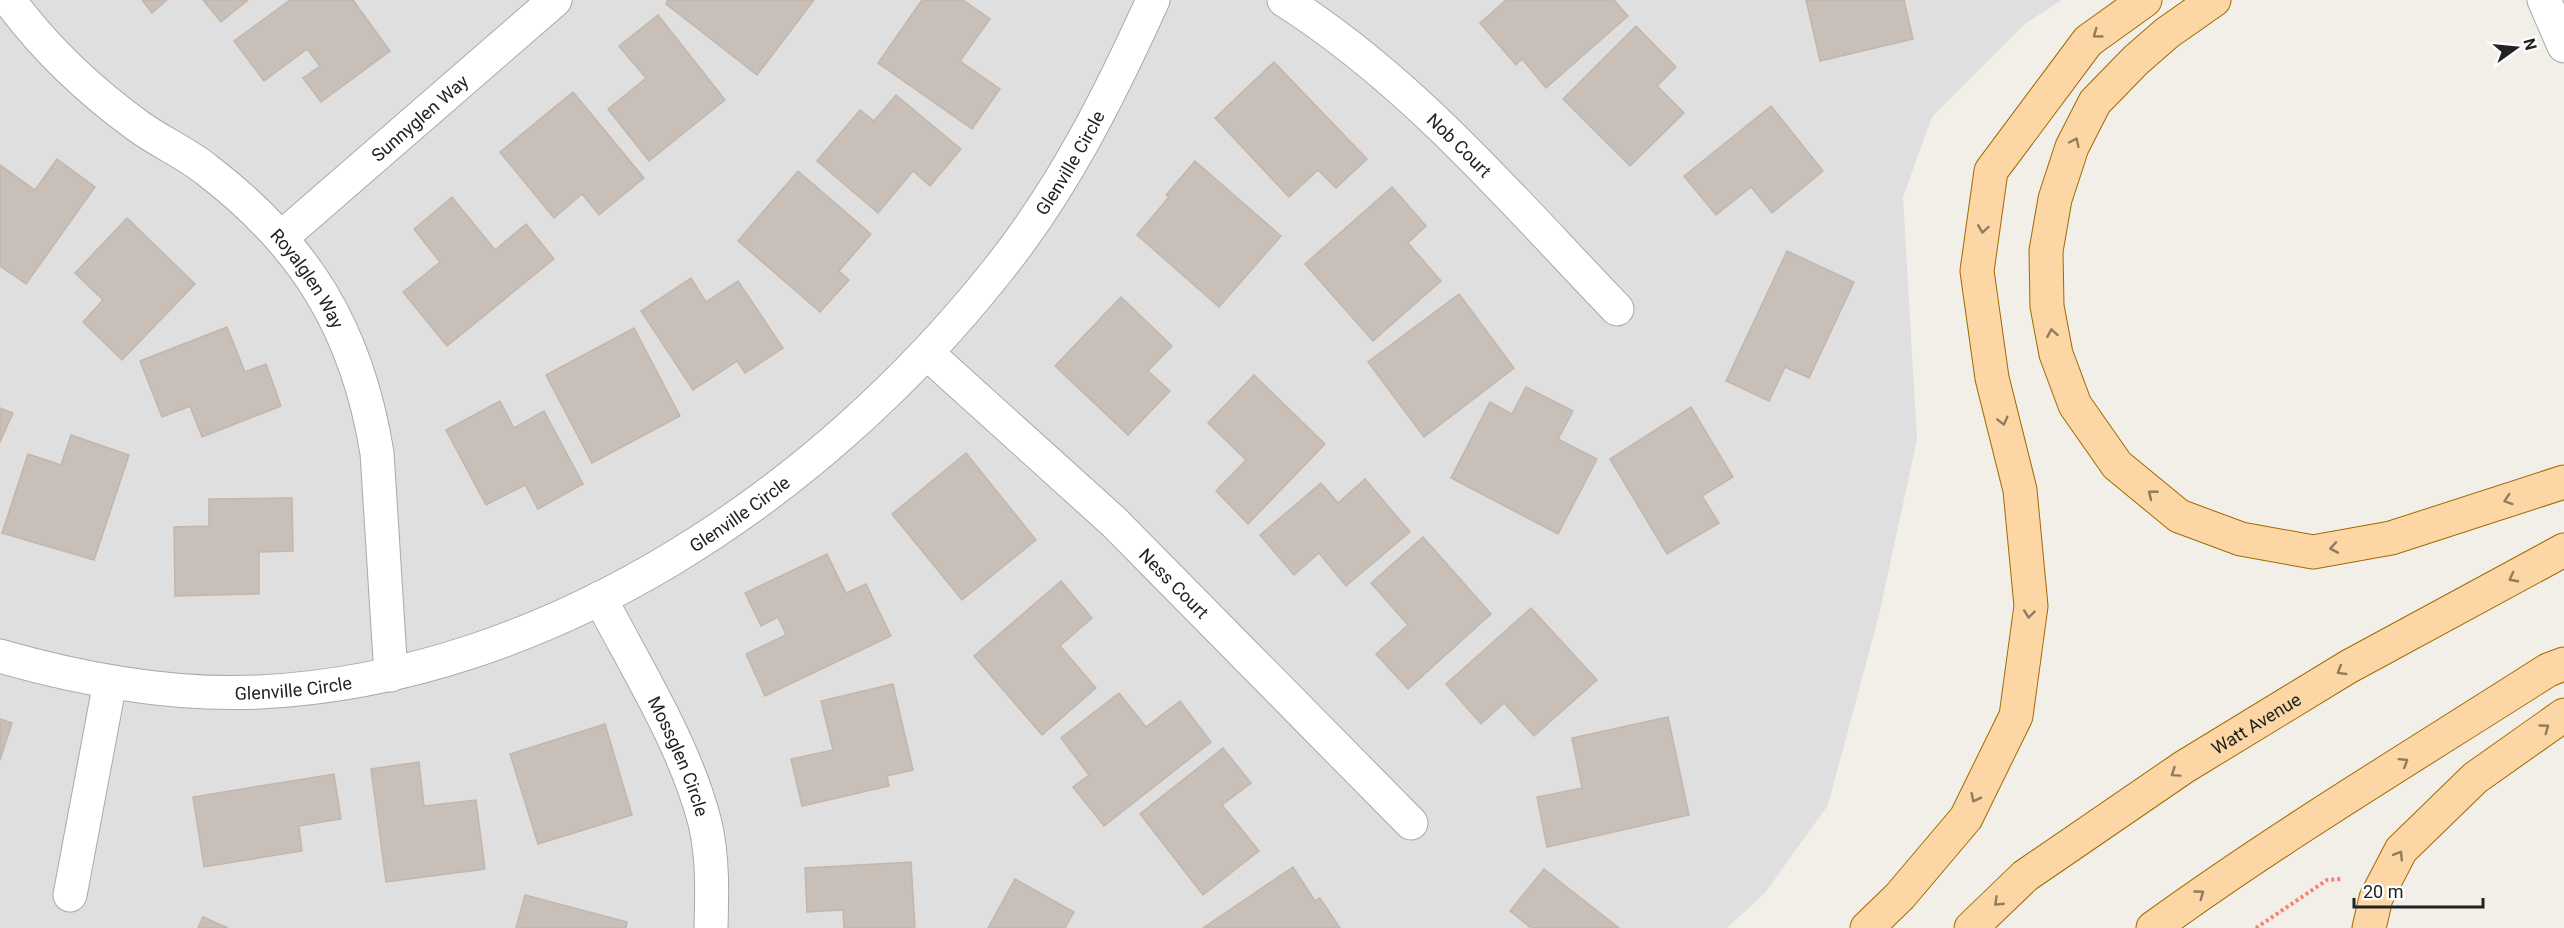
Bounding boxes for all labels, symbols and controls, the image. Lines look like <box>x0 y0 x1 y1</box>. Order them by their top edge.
north arrow <box>2486 18 2546 78</box>
one-way arrow <box>2093 27 2104 38</box>
text: N <box>2519 36 2541 52</box>
street label: Sunnyglen Way <box>367 70 472 165</box>
street label: Glenville Circle <box>1031 107 1108 219</box>
street label: Nob Court <box>1423 108 1496 181</box>
one-way arrow <box>2068 138 2080 149</box>
street label: Royalglen Way <box>267 224 349 332</box>
one-way arrow <box>1977 225 1989 234</box>
one-way arrow <box>2046 328 2059 338</box>
one-way arrow <box>1995 416 2008 426</box>
street label: Glenville Circle <box>685 471 793 556</box>
one-way arrow <box>2148 490 2159 501</box>
one-way arrow <box>2503 493 2514 505</box>
one-way arrow <box>2329 542 2338 554</box>
street label: Ness Court <box>1135 544 1213 623</box>
one-way arrow <box>2508 571 2519 582</box>
one-way arrow <box>2023 609 2036 618</box>
one-way arrow <box>2337 663 2347 675</box>
street label: Glenville Circle <box>234 671 353 703</box>
street label: Watt Avenue <box>2208 688 2304 758</box>
street label: Mossglen Circle <box>644 692 713 819</box>
one-way arrow <box>2539 724 2550 735</box>
one-way arrow <box>2397 758 2408 769</box>
one-way arrow <box>2171 766 2182 777</box>
one-way arrow <box>1971 792 1983 803</box>
one-way arrow <box>2392 851 2403 862</box>
scale bar <box>2354 871 2483 909</box>
text: 20 m <box>2363 881 2403 902</box>
one-way arrow <box>2194 890 2205 901</box>
one-way arrow <box>1994 895 2004 906</box>

